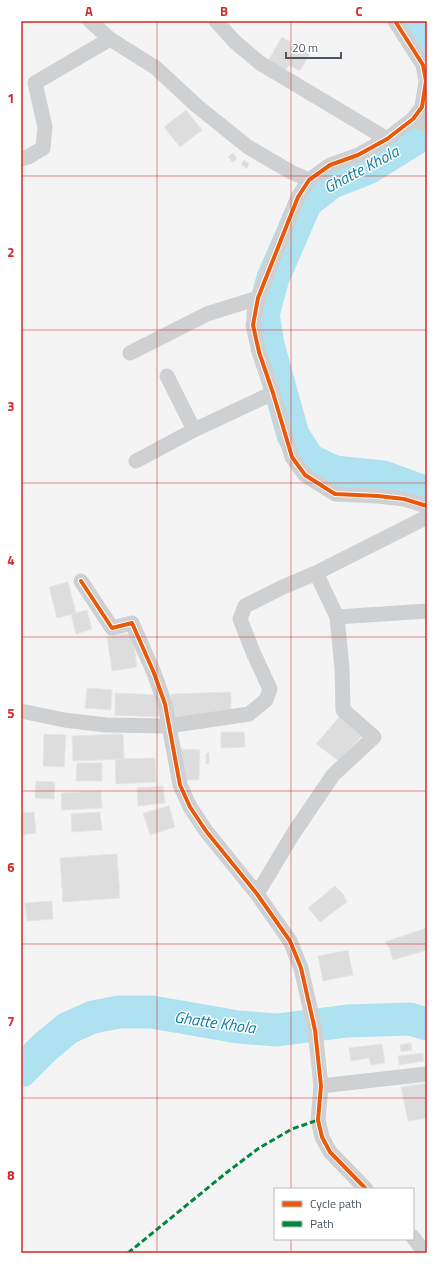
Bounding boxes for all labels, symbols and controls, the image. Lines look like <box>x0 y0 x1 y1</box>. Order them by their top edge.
text: A <box>85 1 93 21</box>
text: B <box>220 1 228 21</box>
text: C <box>355 1 363 21</box>
scale bar <box>286 34 341 60</box>
text: 20 m <box>292 38 318 57</box>
text: 1 <box>7 88 15 108</box>
water label: Ghatte Khola <box>319 139 404 199</box>
text: 2 <box>7 242 15 262</box>
text: 3 <box>7 396 15 416</box>
text: 4 <box>7 550 15 570</box>
text: 5 <box>7 703 15 723</box>
text: 6 <box>7 857 15 877</box>
water label: Ghatte Khola <box>173 1004 258 1040</box>
text: 7 <box>7 1011 15 1031</box>
text: 8 <box>7 1165 15 1185</box>
legend <box>274 1188 414 1240</box>
text: Cycle path <box>310 1194 362 1213</box>
text: Path <box>310 1214 334 1233</box>

